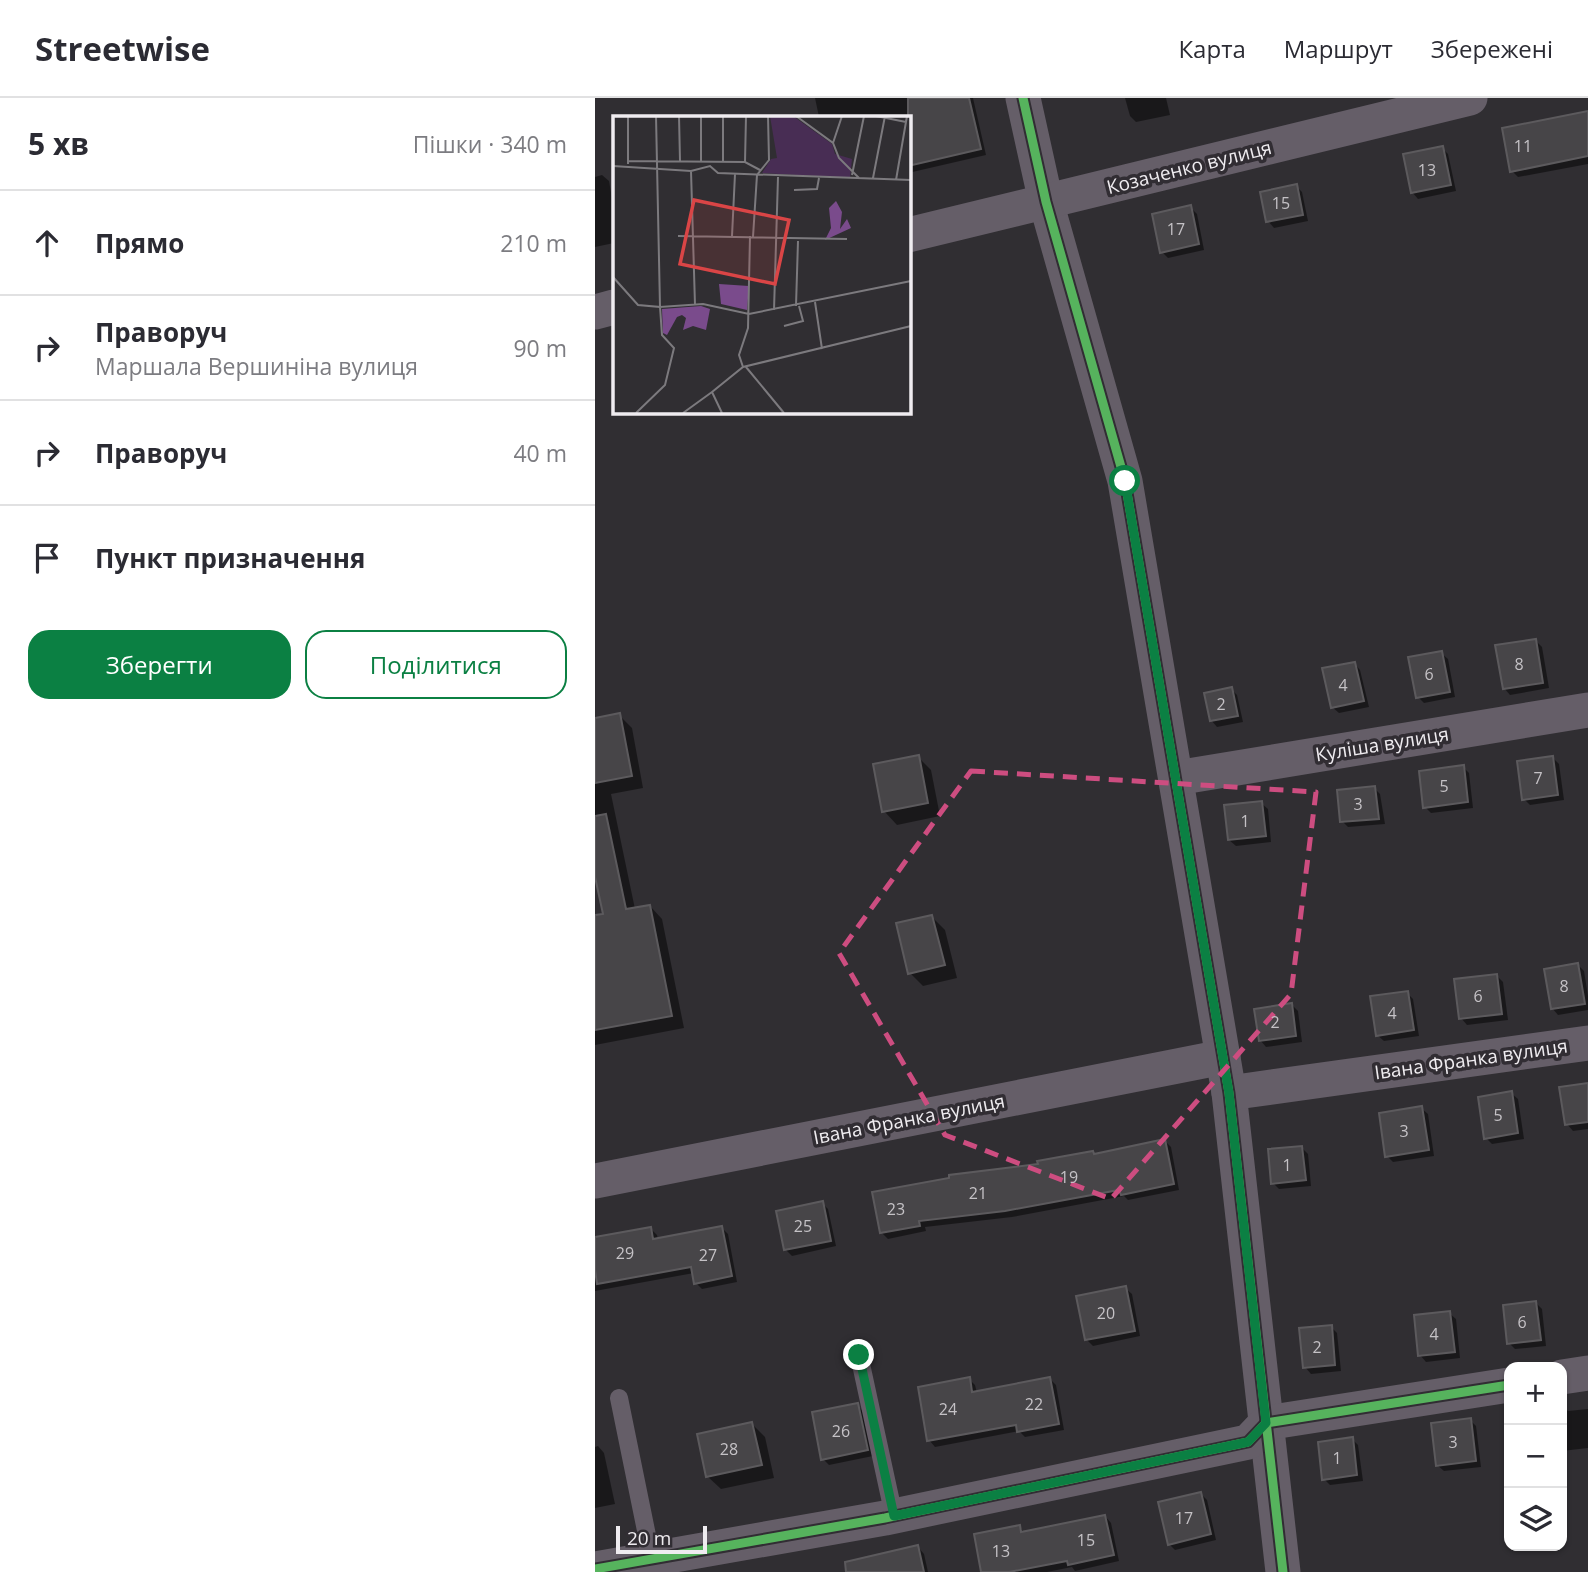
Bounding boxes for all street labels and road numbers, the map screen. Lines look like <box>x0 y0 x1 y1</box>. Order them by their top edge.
street label: Козаченко вулиця <box>1104 134 1274 200</box>
street label: Куліша вулиця <box>1313 721 1451 767</box>
street label: Івана Франка вулиця <box>1373 1033 1569 1085</box>
street label: Івана Франка вулиця <box>811 1088 1007 1150</box>

